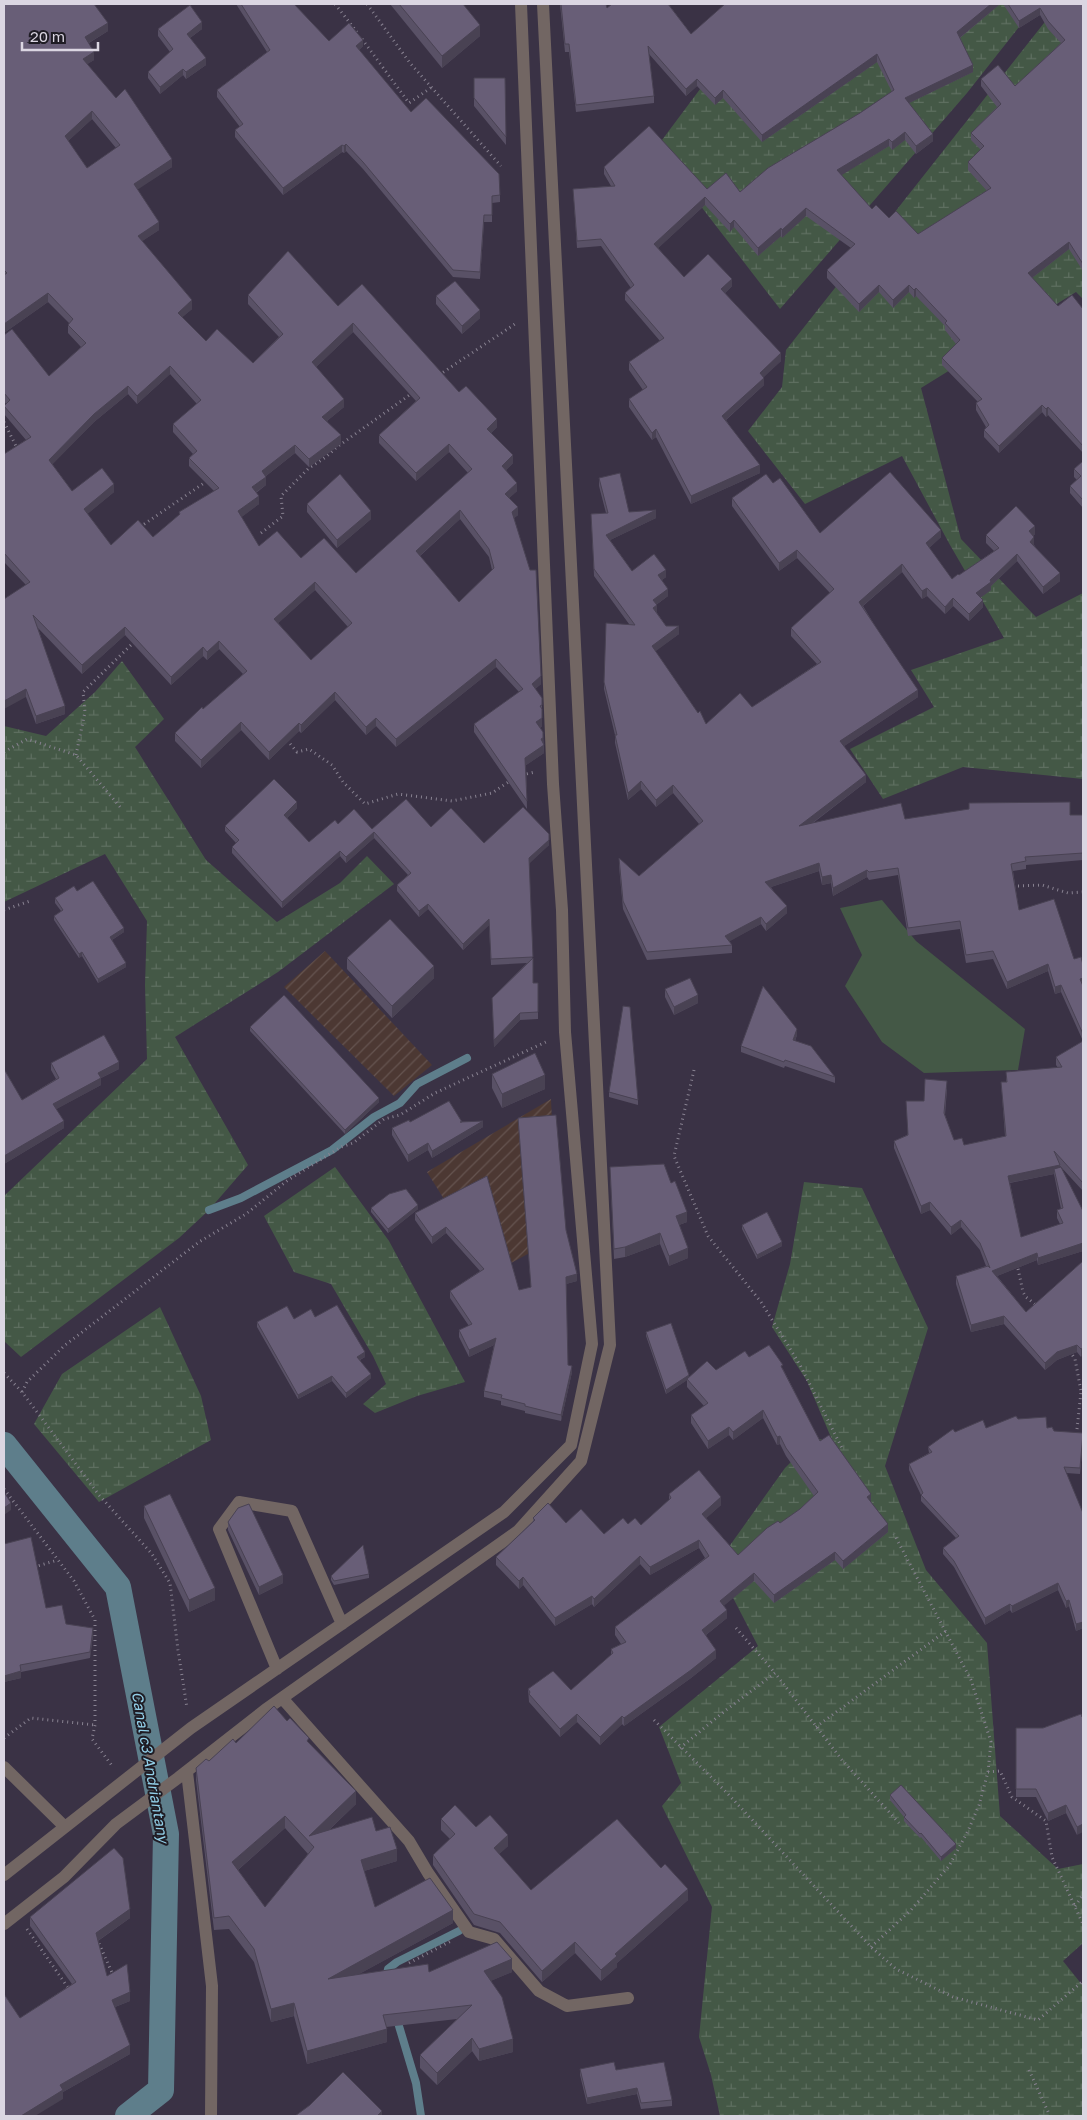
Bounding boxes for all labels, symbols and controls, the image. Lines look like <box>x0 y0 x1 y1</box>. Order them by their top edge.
scale bar <box>22 20 99 52</box>
text: 20 m <box>30 27 65 45</box>
water label: Canal c3 Andriantany <box>128 1690 174 1847</box>

